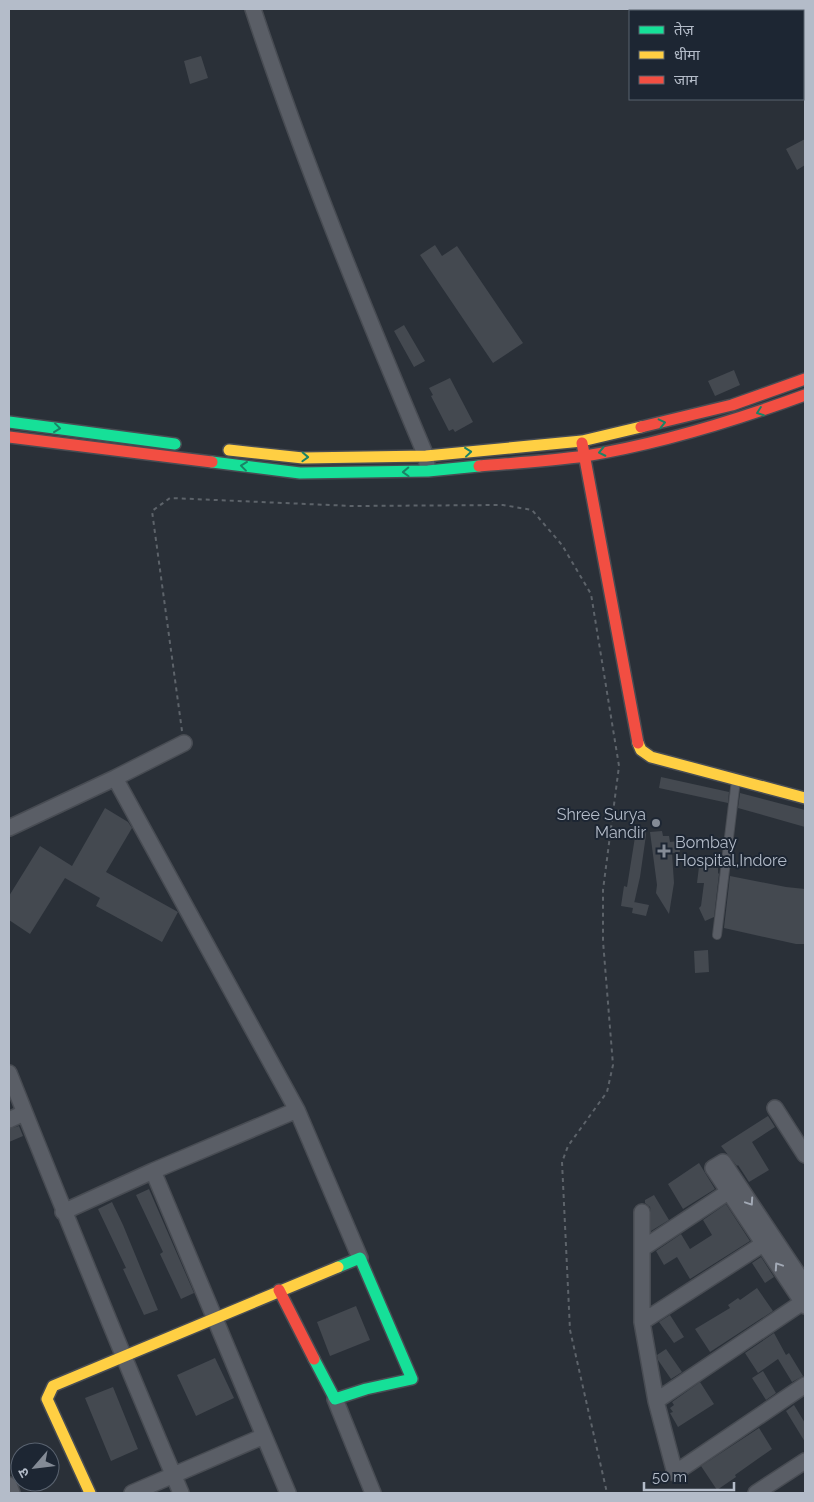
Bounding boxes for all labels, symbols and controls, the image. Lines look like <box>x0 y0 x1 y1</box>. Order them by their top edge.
legend <box>629 10 804 100</box>
text: तेज़ <box>674 21 695 39</box>
text: धीमा <box>674 46 701 64</box>
text: जाम <box>674 71 699 89</box>
one-way arrow <box>756 406 764 416</box>
one-way arrow <box>658 418 667 429</box>
one-way arrow <box>53 423 61 433</box>
one-way arrow <box>598 446 607 457</box>
one-way arrow <box>464 447 472 458</box>
one-way arrow <box>302 452 310 463</box>
one-way arrow <box>240 461 248 472</box>
one-way arrow <box>402 466 410 477</box>
place label: Shree Surya Mandir <box>557 805 646 842</box>
marker: Shree Surya Mandir <box>650 817 662 829</box>
place label: Bombay Hospital,Indore <box>675 833 787 870</box>
marker: Bombay Hospital,Indore <box>657 844 671 858</box>
one-way arrow <box>744 1196 753 1206</box>
one-way arrow <box>775 1262 784 1272</box>
north arrow <box>10 1442 60 1492</box>
scale bar <box>644 1460 734 1492</box>
text: उ <box>14 1465 33 1480</box>
text: 50 m <box>652 1468 687 1486</box>

